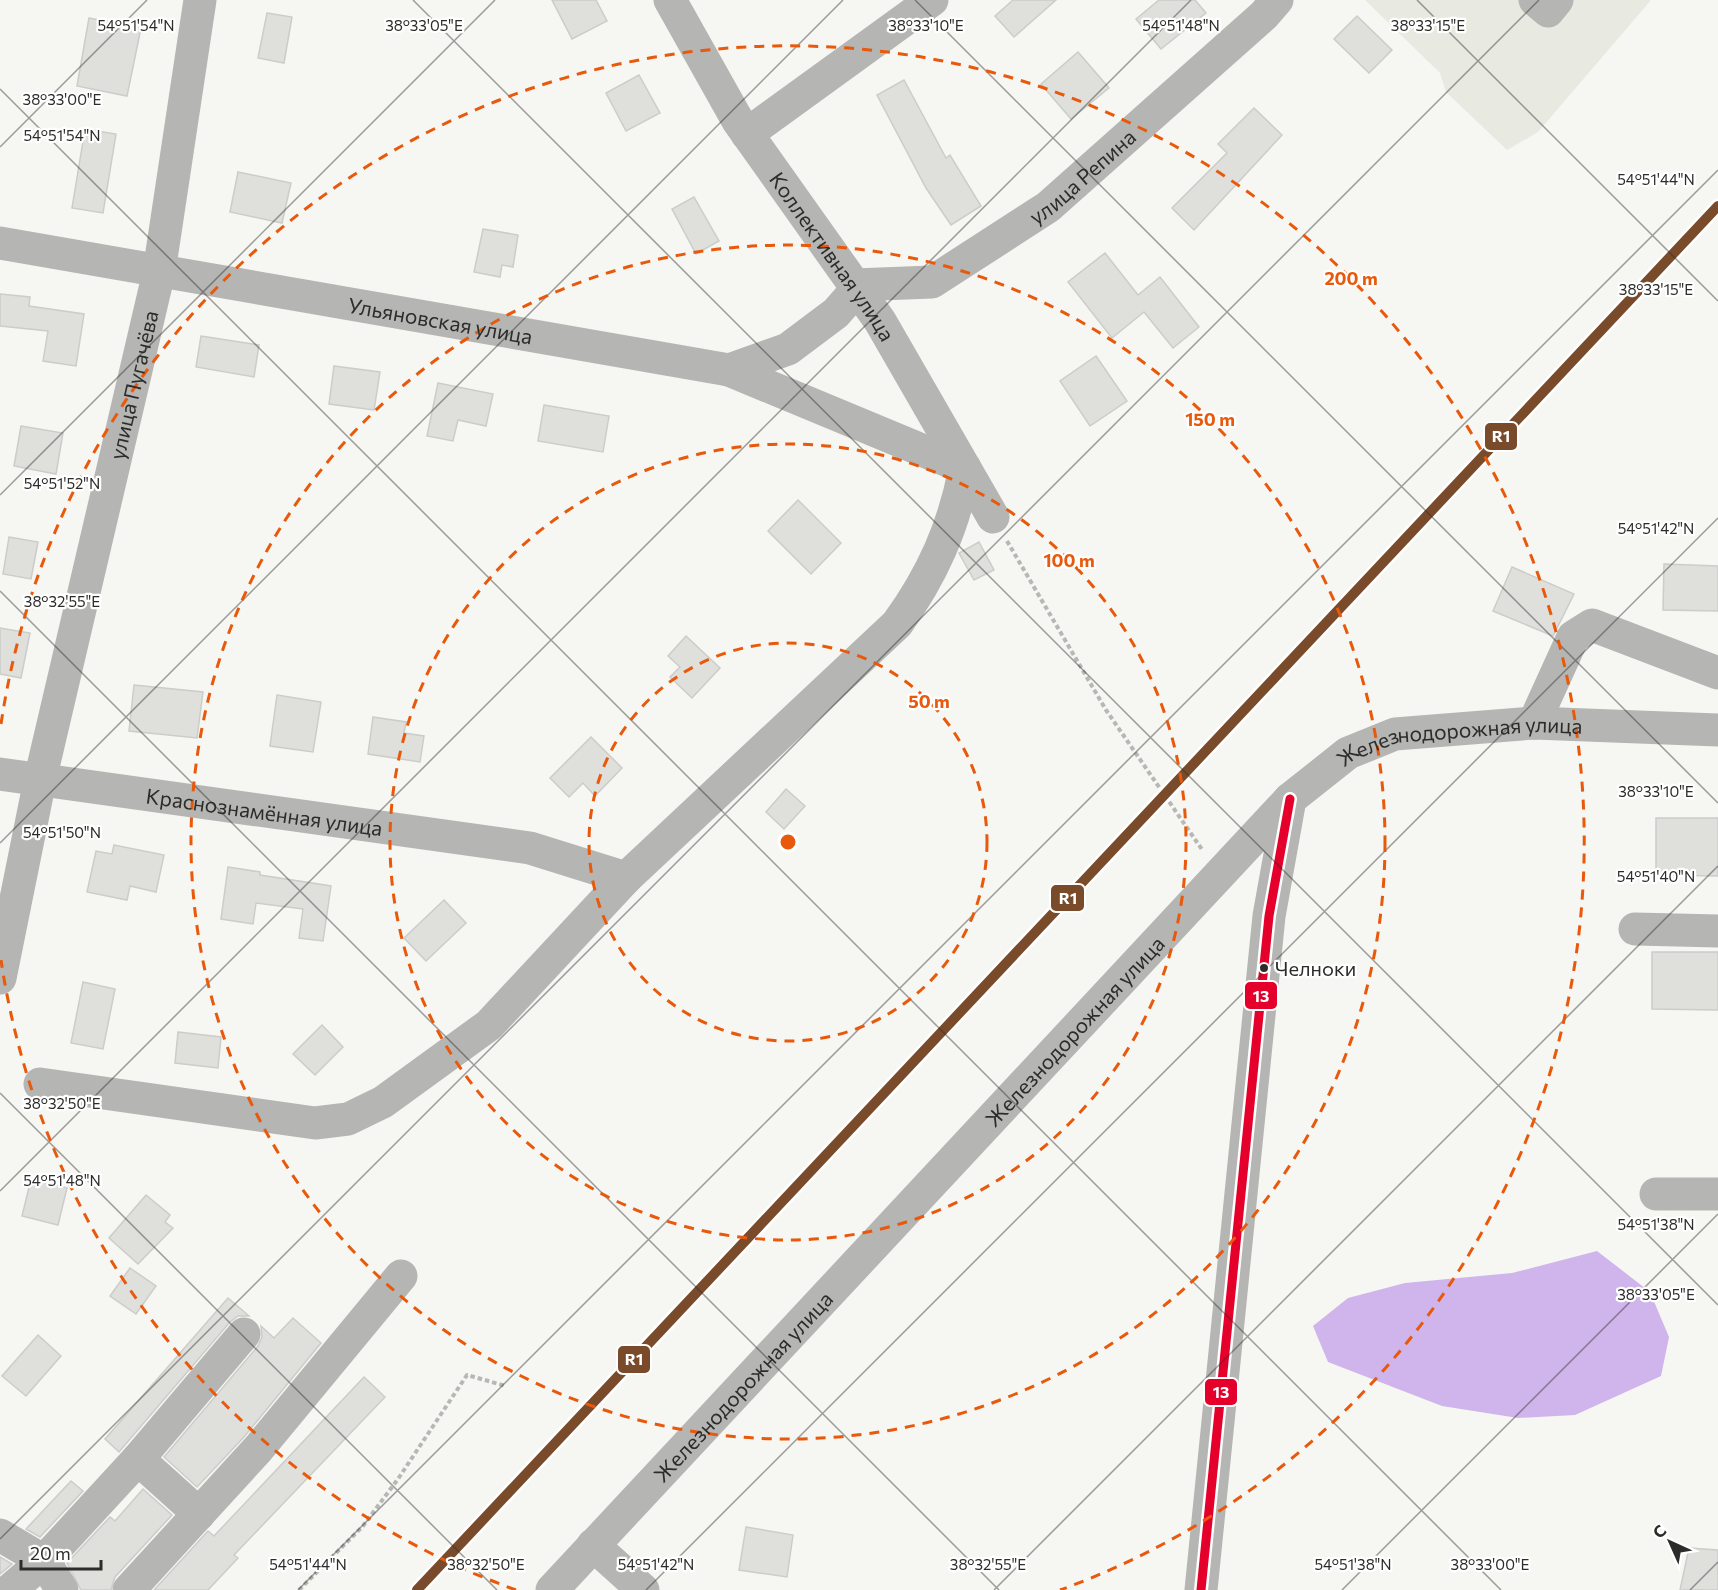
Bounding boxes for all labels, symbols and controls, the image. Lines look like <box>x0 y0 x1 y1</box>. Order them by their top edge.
text: 54°51'54"N <box>97 16 175 34</box>
text: 38°33'05"E <box>385 16 463 34</box>
text: 38°33'10"E <box>888 16 964 34</box>
text: 54°51'48"N <box>1142 16 1220 34</box>
text: 38°33'15"E <box>1391 16 1465 34</box>
text: 38°33'00"E <box>23 90 102 108</box>
street label: улица Репина <box>1024 123 1140 229</box>
text: 54°51'54"N <box>23 126 101 144</box>
street label: Коллективная улица <box>765 167 901 345</box>
text: 54°51'44"N <box>1617 170 1695 188</box>
text: 200 m <box>1324 267 1378 289</box>
text: 38°33'15"E <box>1619 280 1693 298</box>
street label: Ульяновская улица <box>346 291 535 348</box>
street label: улица Пугачёва <box>103 308 162 462</box>
text: 150 m <box>1185 408 1235 430</box>
line badge: R1 <box>1484 422 1518 451</box>
text: R1 <box>1492 426 1510 445</box>
text: 54°51'52"N <box>24 474 100 492</box>
text: 54°51'42"N <box>1618 519 1694 537</box>
text: 100 m <box>1043 549 1095 571</box>
text: 38°32'55"E <box>24 592 100 610</box>
text: 50 m <box>908 690 950 712</box>
street label: Железнодорожная улица <box>1331 710 1583 770</box>
street label: Краснознамённая улица <box>145 782 384 840</box>
text: 38°33'10"E <box>1618 782 1694 800</box>
text: 54°51'50"N <box>23 823 101 841</box>
centre of rings <box>778 832 798 852</box>
text: 54°51'40"N <box>1617 867 1695 885</box>
line badge: R1 <box>1050 884 1085 912</box>
text: R1 <box>1059 888 1077 907</box>
street label: Железнодорожная улица <box>979 930 1169 1131</box>
place label: Челноки <box>1275 956 1356 980</box>
marker: Челноки <box>1258 962 1270 974</box>
line badge: 13 <box>1244 981 1278 1010</box>
text: 13 <box>1253 986 1269 1005</box>
text: 38°32'50"E <box>23 1094 101 1112</box>
text: 54°51'48"N <box>23 1171 101 1189</box>
text: 54°51'38"N <box>1617 1215 1695 1233</box>
text: 38°33'05"E <box>1617 1285 1695 1303</box>
street label: Железнодорожная улица <box>648 1286 837 1486</box>
line badge: R1 <box>617 1345 651 1374</box>
text: R1 <box>625 1349 643 1368</box>
line badge: 13 <box>1204 1378 1238 1406</box>
text: 13 <box>1213 1382 1229 1401</box>
north arrow <box>1640 1512 1700 1572</box>
text: С <box>1648 1520 1670 1542</box>
scale bar <box>21 1533 100 1571</box>
text: 20 m <box>30 1542 71 1564</box>
text: 54°51'44"N <box>269 1555 347 1573</box>
text: 38°32'50"E <box>447 1555 525 1573</box>
text: 54°51'42"N <box>618 1555 694 1573</box>
text: 38°32'55"E <box>950 1555 1026 1573</box>
text: 54°51'38"N <box>1314 1555 1392 1573</box>
text: 38°33'00"E <box>1451 1555 1530 1573</box>

